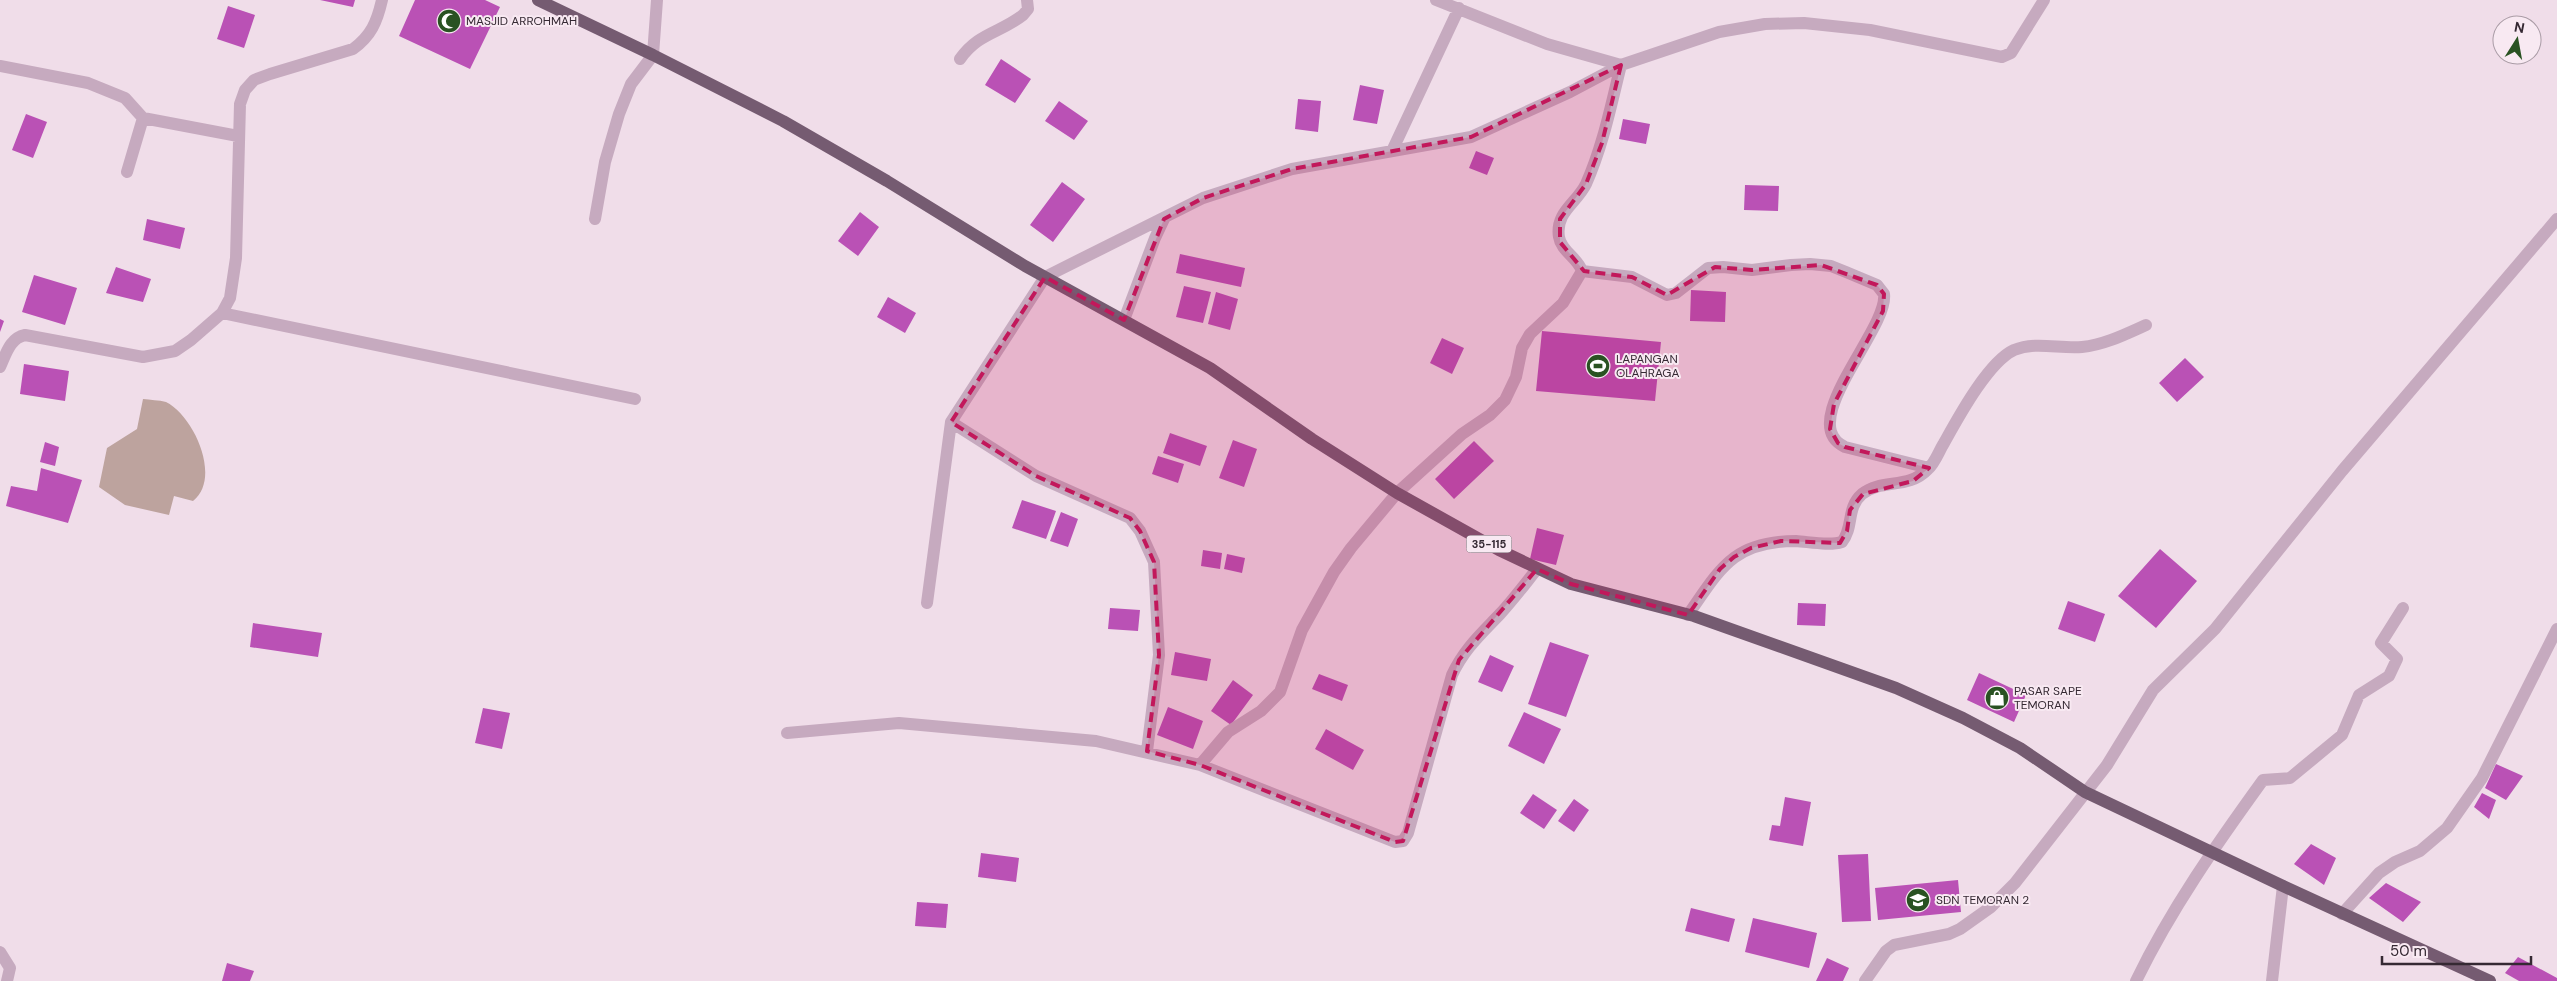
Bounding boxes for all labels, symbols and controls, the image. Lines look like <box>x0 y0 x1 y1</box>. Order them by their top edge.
mosque icon: MASJID ARROHMAH <box>436 8 462 34</box>
place label: MASJID ARROHMAH <box>466 13 577 29</box>
north arrow <box>2492 15 2542 65</box>
text: N <box>2513 17 2526 37</box>
place label: LAPANGAN OLAHRAGA <box>1616 351 1679 381</box>
sports icon: LAPANGAN OLAHRAGA <box>1585 353 1611 379</box>
road number: 35-115 <box>1466 536 1512 552</box>
place label: PASAR SAPE TEMORAN <box>2014 683 2082 713</box>
shop icon: PASAR SAPE TEMORAN <box>1984 685 2010 711</box>
school or university icon: SDN TEMORAN 2 <box>1905 887 1931 913</box>
place label: SDN TEMORAN 2 <box>1936 892 2029 908</box>
scale bar <box>2382 934 2531 966</box>
text: 50 m <box>2390 941 2427 961</box>

